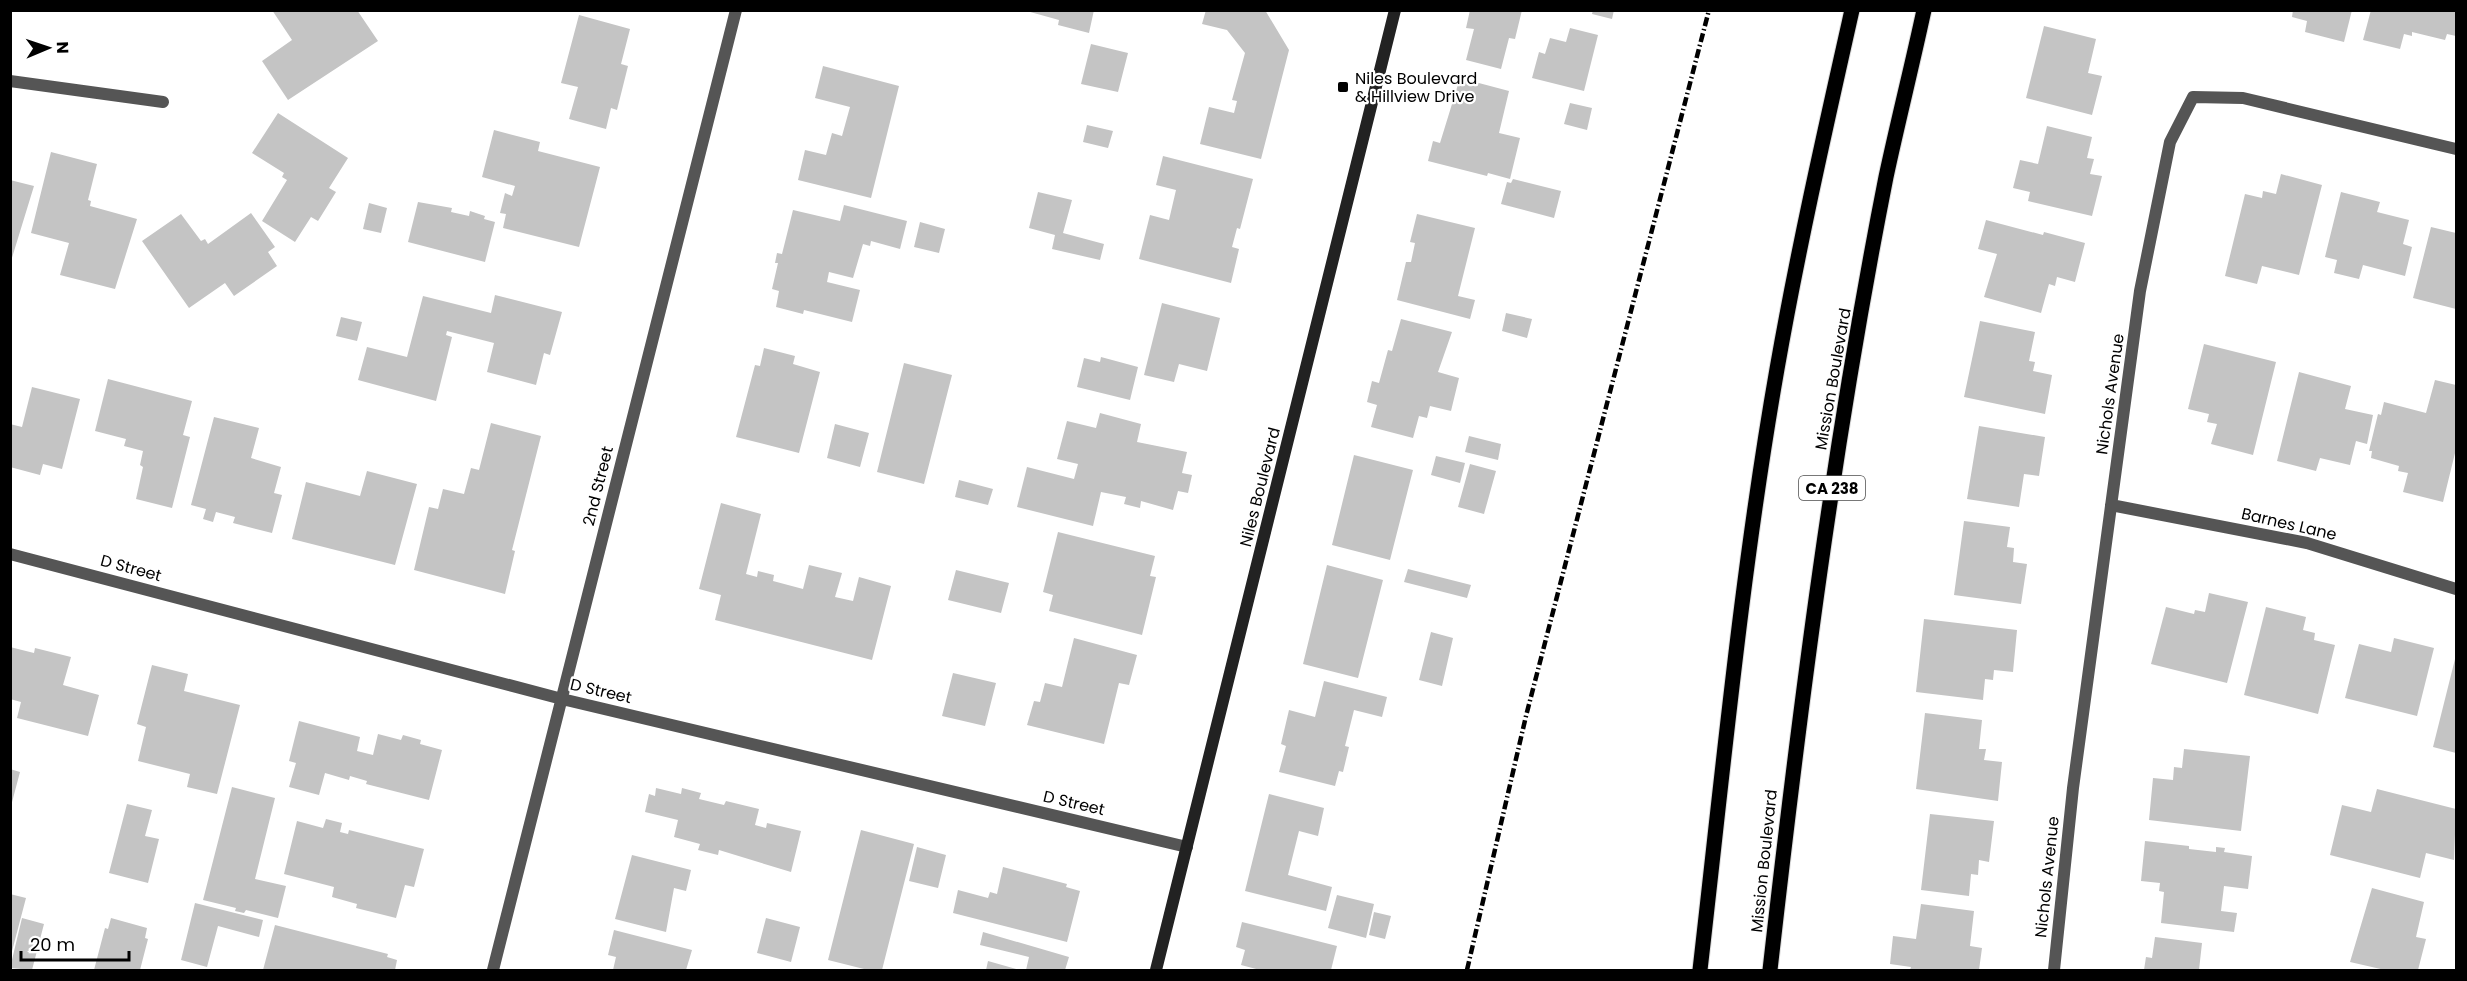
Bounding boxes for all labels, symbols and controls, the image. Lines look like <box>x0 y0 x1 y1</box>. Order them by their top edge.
north arrow <box>18 18 78 78</box>
text: N <box>51 41 74 54</box>
place label: Niles Boulevard & Hillview Drive <box>1355 67 1477 108</box>
marker: Niles Boulevard & Hillview Drive <box>1336 80 1350 94</box>
street label: Mission Boulevard <box>1809 306 1857 452</box>
street label: Nichols Avenue <box>2090 332 2130 456</box>
street label: Niles Boulevard <box>1234 425 1286 549</box>
street label: 2nd Street <box>577 444 619 528</box>
road number: CA 238 <box>1799 476 1865 500</box>
street label: Barnes Lane <box>2239 502 2339 546</box>
street label: D Street <box>98 549 164 587</box>
street label: D Street <box>568 673 634 709</box>
street label: D Street <box>1041 785 1107 821</box>
street label: Mission Boulevard <box>1745 788 1783 934</box>
street label: Nichols Avenue <box>2029 815 2065 939</box>
scale bar <box>21 924 129 962</box>
text: 20 m <box>30 932 75 957</box>

